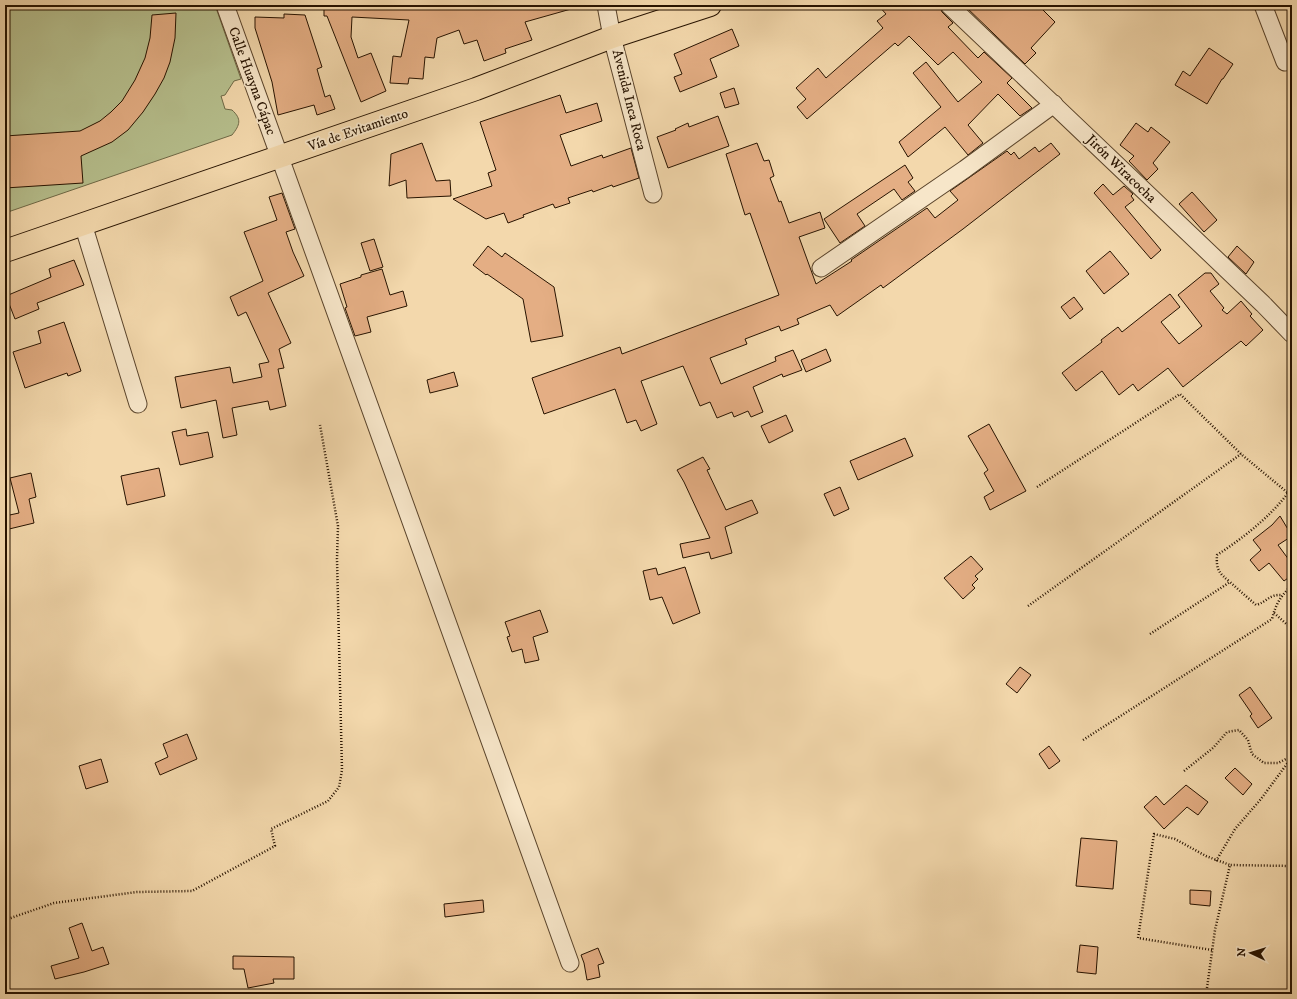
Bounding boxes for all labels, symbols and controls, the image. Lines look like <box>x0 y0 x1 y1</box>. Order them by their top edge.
street label: Calle Huayna Cápac <box>224 24 280 138</box>
street label: Avenida Inca Roca <box>608 48 650 152</box>
street label: Vía de Evitamiento <box>304 104 411 156</box>
street label: Jirón Wiracocha <box>1081 130 1160 207</box>
north arrow <box>1231 933 1271 973</box>
text: N <box>1235 947 1249 957</box>

